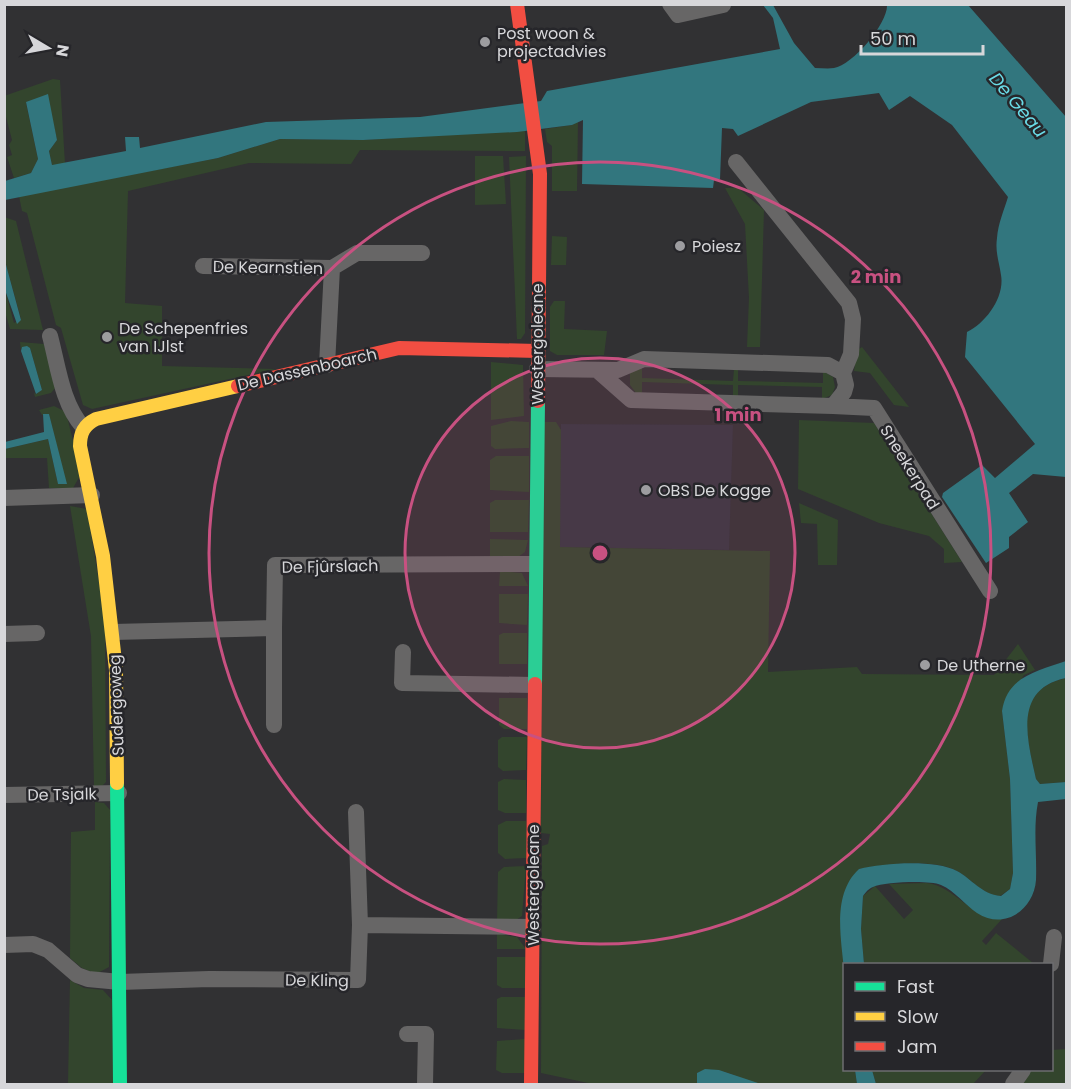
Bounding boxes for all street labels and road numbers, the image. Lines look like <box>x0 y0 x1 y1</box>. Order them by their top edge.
street label: De Kearnstien <box>213 255 323 280</box>
street label: Westergoleane <box>526 283 549 405</box>
street label: De Dassenboarch <box>235 342 379 397</box>
street label: Sneekerpad <box>874 420 945 514</box>
street label: De Fjûrslach <box>281 554 379 579</box>
street label: Sudergoweg <box>103 654 130 756</box>
street label: De Tsjalk <box>27 782 98 807</box>
street label: Westergoleane <box>522 824 545 946</box>
street label: De Kling <box>285 968 349 993</box>

